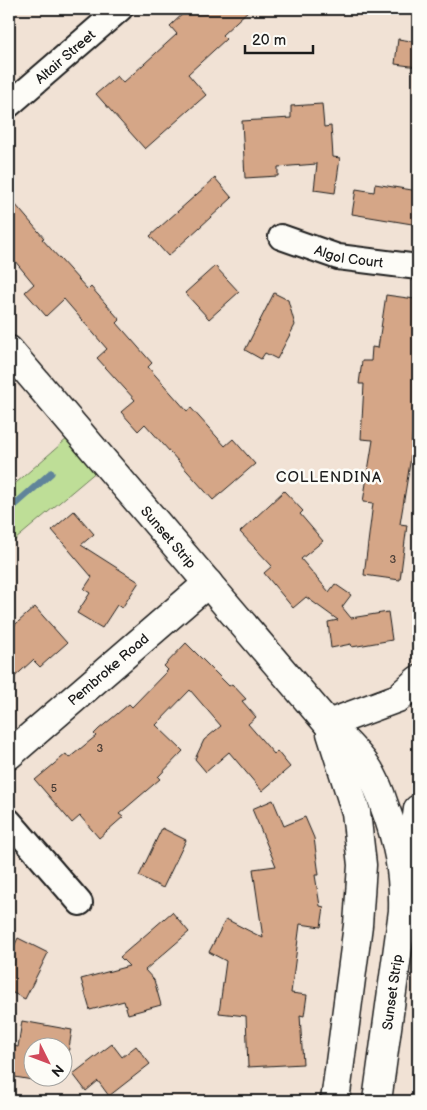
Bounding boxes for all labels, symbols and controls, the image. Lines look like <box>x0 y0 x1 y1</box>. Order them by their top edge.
scale bar <box>245 22 312 54</box>
street label: Altair Street <box>32 26 99 88</box>
text: 20 m <box>252 31 286 50</box>
street label: Algol Court <box>312 241 385 272</box>
district label: COLLENDINA <box>276 468 382 487</box>
street label: Sunset Strip <box>137 503 200 572</box>
house number: 3 <box>390 553 397 566</box>
street label: Pembroke Road <box>64 630 152 709</box>
house number: 3 <box>97 742 104 755</box>
house number: 5 <box>51 782 57 795</box>
street label: Sunset Strip <box>379 953 406 1031</box>
north arrow <box>22 1038 72 1088</box>
text: N <box>47 1061 67 1080</box>

